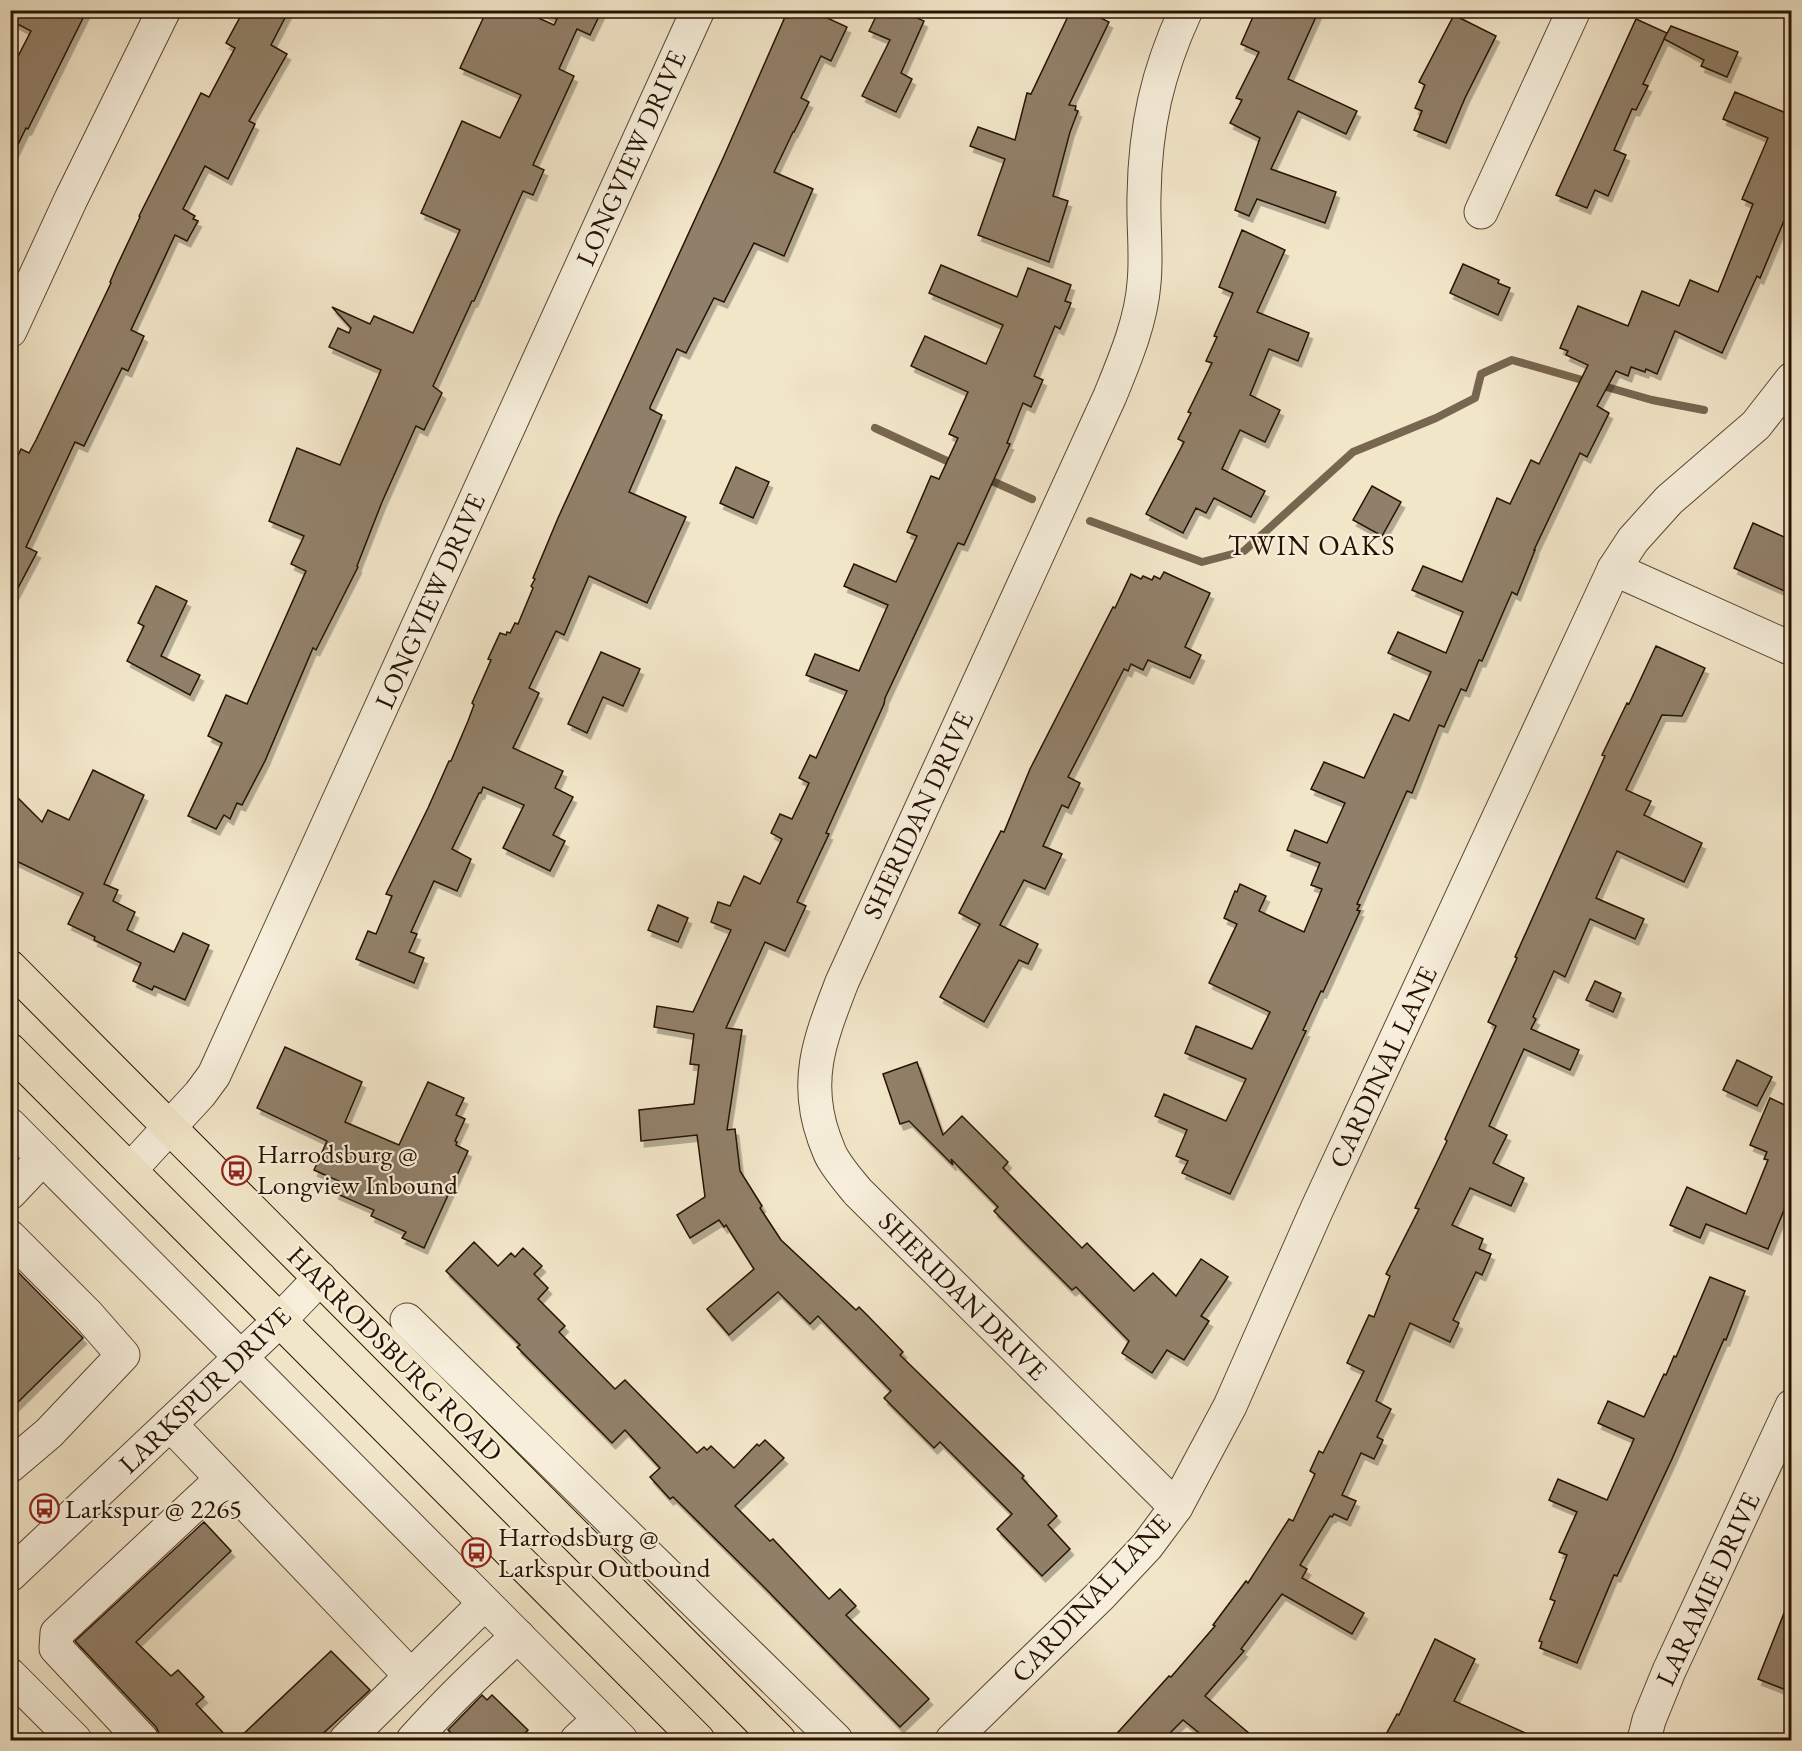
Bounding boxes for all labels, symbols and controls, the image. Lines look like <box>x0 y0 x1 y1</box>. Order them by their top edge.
street label: LONGVIEW DRIVE <box>567 45 694 271</box>
street label: LONGVIEW DRIVE <box>366 488 493 714</box>
district label: TWIN OAKS <box>1228 527 1396 563</box>
street label: SHERIDAN DRIVE <box>854 705 981 924</box>
street label: CARDINAL LANE <box>1320 960 1445 1173</box>
place label: Harrodsburg @ Longview Inbound <box>257 1136 458 1202</box>
bus stop icon: Harrodsburg @ Longview Inbound <box>220 1154 252 1186</box>
street label: SHERIDAN DRIVE <box>871 1204 1055 1388</box>
street label: HARRODSBURG ROAD <box>280 1238 511 1469</box>
street label: LARKSPUR DRIVE <box>111 1298 298 1481</box>
street label: LARAMIE DRIVE <box>1647 1486 1768 1691</box>
place label: Larkspur @ 2265 <box>65 1491 242 1526</box>
bus stop icon: Larkspur @ 2265 <box>28 1493 60 1525</box>
street label: CARDINAL LANE <box>1003 1506 1178 1690</box>
place label: Harrodsburg @ Larkspur Outbound <box>498 1519 711 1585</box>
bus stop icon: Harrodsburg @ Larkspur Outbound <box>461 1537 493 1569</box>

